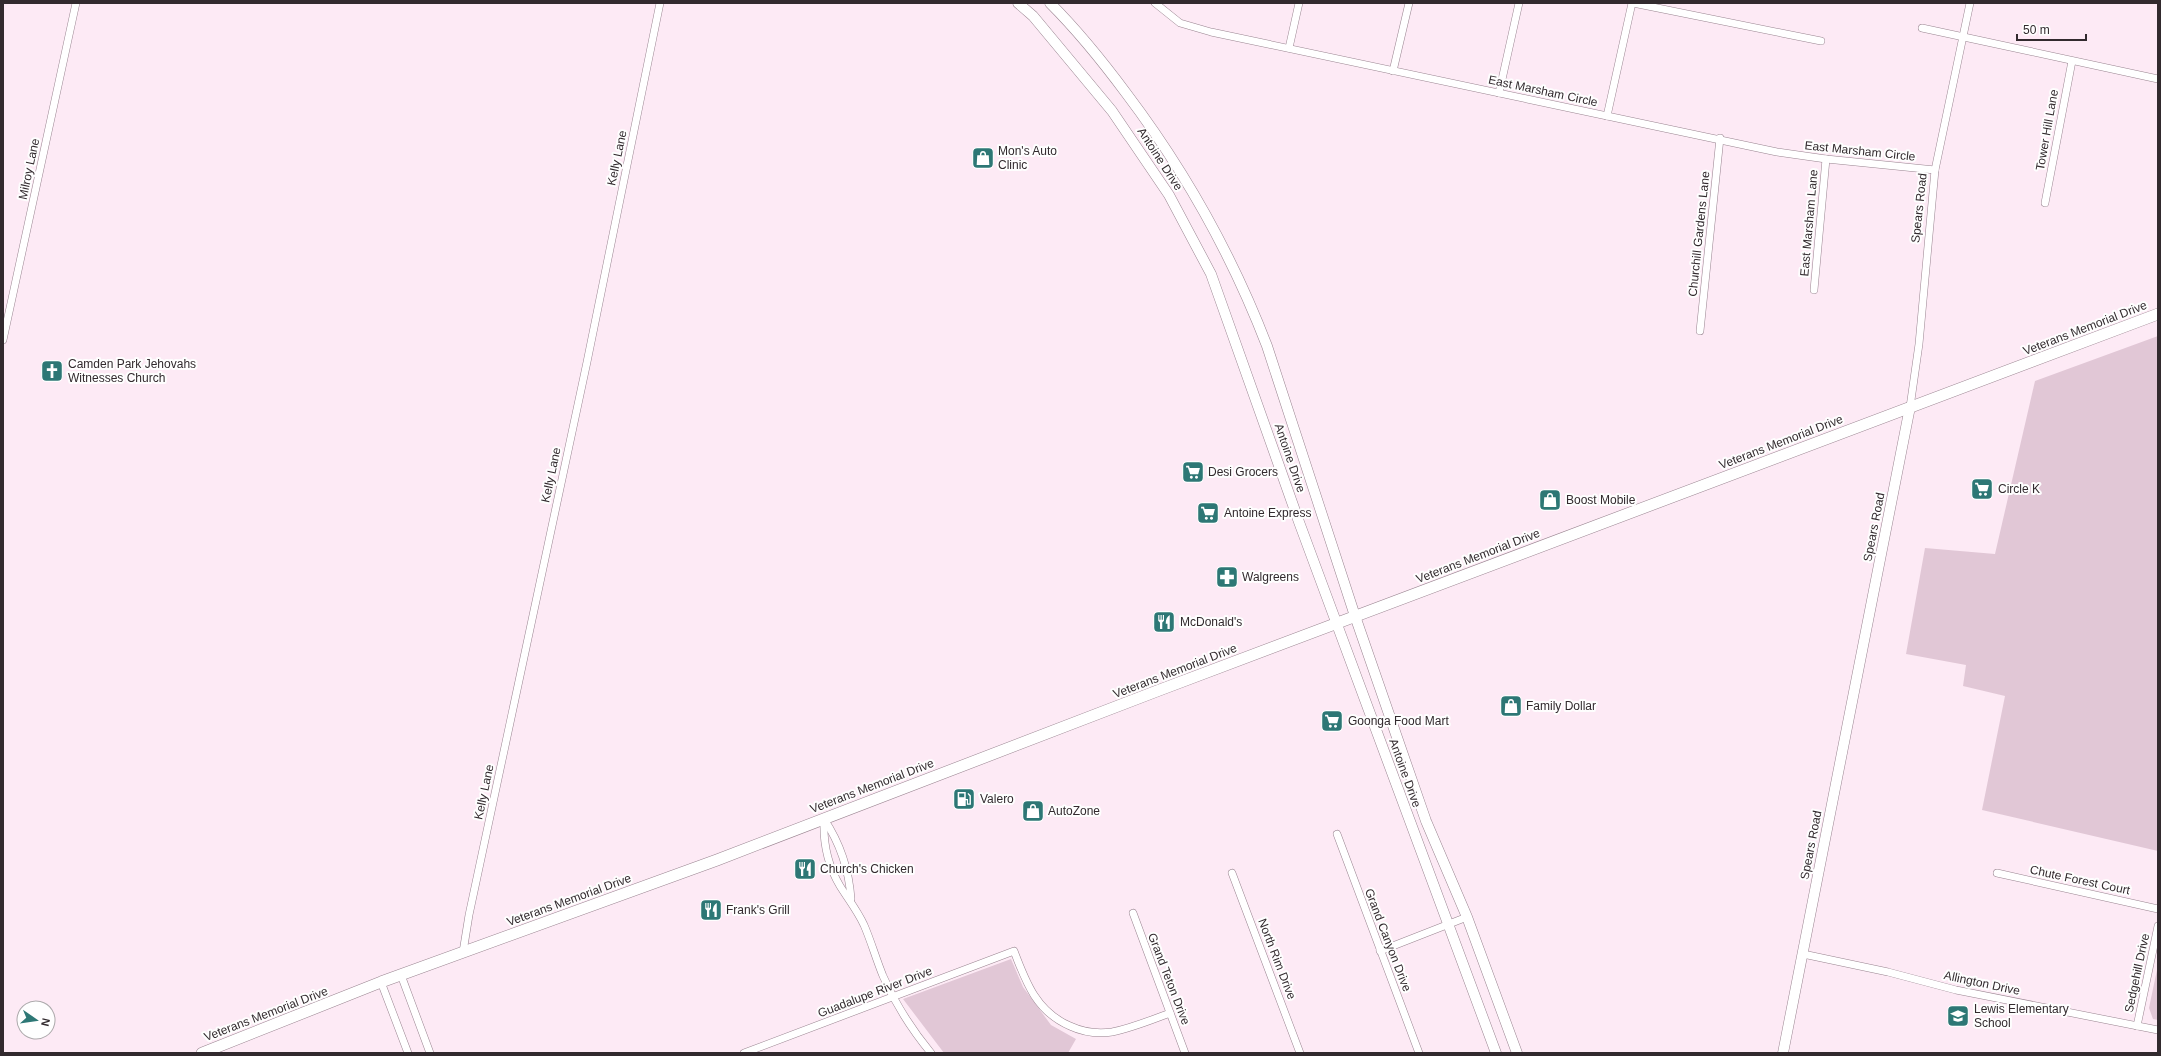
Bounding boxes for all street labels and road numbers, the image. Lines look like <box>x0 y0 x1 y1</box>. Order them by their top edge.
street label: East Marsham Circle <box>1487 73 1599 109</box>
street label: Tower Hill Lane <box>2033 88 2061 172</box>
street label: Antoine Drive <box>1135 125 1186 193</box>
street label: Kelly Lane <box>604 129 630 187</box>
street label: Milroy Lane <box>16 137 42 201</box>
street label: East Marsham Circle <box>1804 138 1916 164</box>
street label: East Marsham Lane <box>1797 169 1821 277</box>
street label: Churchill Gardens Lane <box>1685 170 1713 297</box>
street label: Spears Road <box>1908 172 1930 244</box>
street label: Veterans Memorial Drive <box>2021 298 2149 358</box>
street label: Veterans Memorial Drive <box>1717 412 1845 472</box>
street label: Antoine Drive <box>1272 422 1308 495</box>
street label: Kelly Lane <box>538 446 564 504</box>
street label: Spears Road <box>1860 491 1888 563</box>
street label: Veterans Memorial Drive <box>1414 526 1542 586</box>
street label: Veterans Memorial Drive <box>1111 641 1239 701</box>
street label: Antoine Drive <box>1386 737 1424 810</box>
street label: Veterans Memorial Drive <box>808 756 936 816</box>
street label: Kelly Lane <box>471 763 497 821</box>
street label: Spears Road <box>1797 809 1825 881</box>
street label: Chute Forest Court <box>2029 863 2132 898</box>
street label: Veterans Memorial Drive <box>505 871 633 929</box>
street label: Grand Canyon Drive <box>1362 886 1414 994</box>
street label: North Rim Drive <box>1255 917 1299 1002</box>
street label: Grand Teton Drive <box>1145 931 1193 1027</box>
street label: Sedgehill Drive <box>2122 932 2152 1014</box>
street label: Guadalupe River Drive <box>816 964 934 1020</box>
street label: Allington Drive <box>1943 968 2022 998</box>
street label: Veterans Memorial Drive <box>202 984 330 1044</box>

